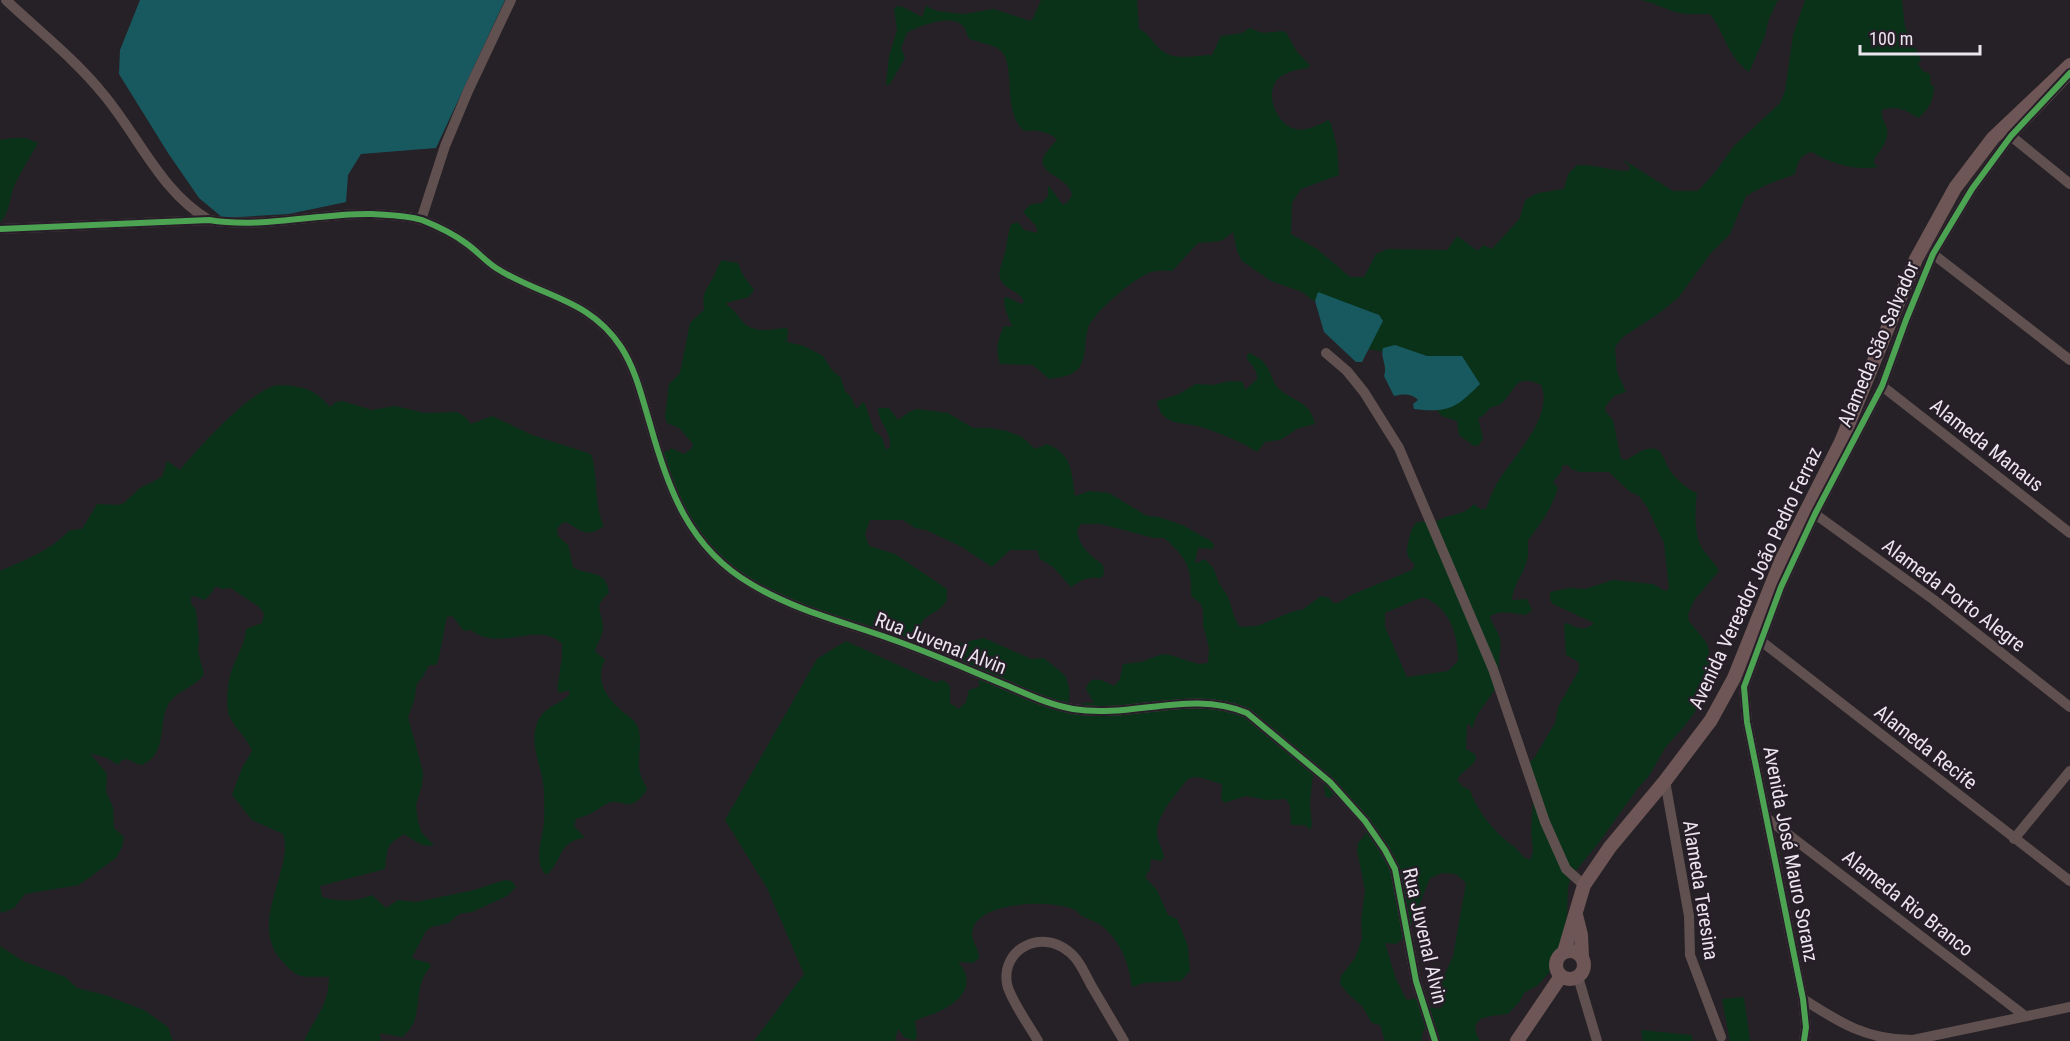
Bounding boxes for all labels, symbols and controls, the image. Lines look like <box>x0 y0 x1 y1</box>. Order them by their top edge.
scale bar <box>1860 18 1980 56</box>
text: 100 m <box>1869 28 1913 49</box>
street label: Alameda São Salvador <box>1832 258 1924 430</box>
street label: Alameda Manaus <box>1926 393 2048 497</box>
street label: Avenida Vereador João Pedro Ferraz <box>1684 443 1826 713</box>
street label: Alameda Porto Alegre <box>1878 533 2030 657</box>
street label: Rua Juvenal Alvin <box>872 607 1010 679</box>
street label: Alameda Recife <box>1870 700 1982 794</box>
street label: Avenida José Mauro Soranz <box>1758 744 1824 964</box>
street label: Alameda Teresina <box>1678 819 1724 961</box>
street label: Alameda Rio Branco <box>1838 845 1978 961</box>
street label: Rua Juvenal Alvin <box>1398 866 1452 1006</box>

